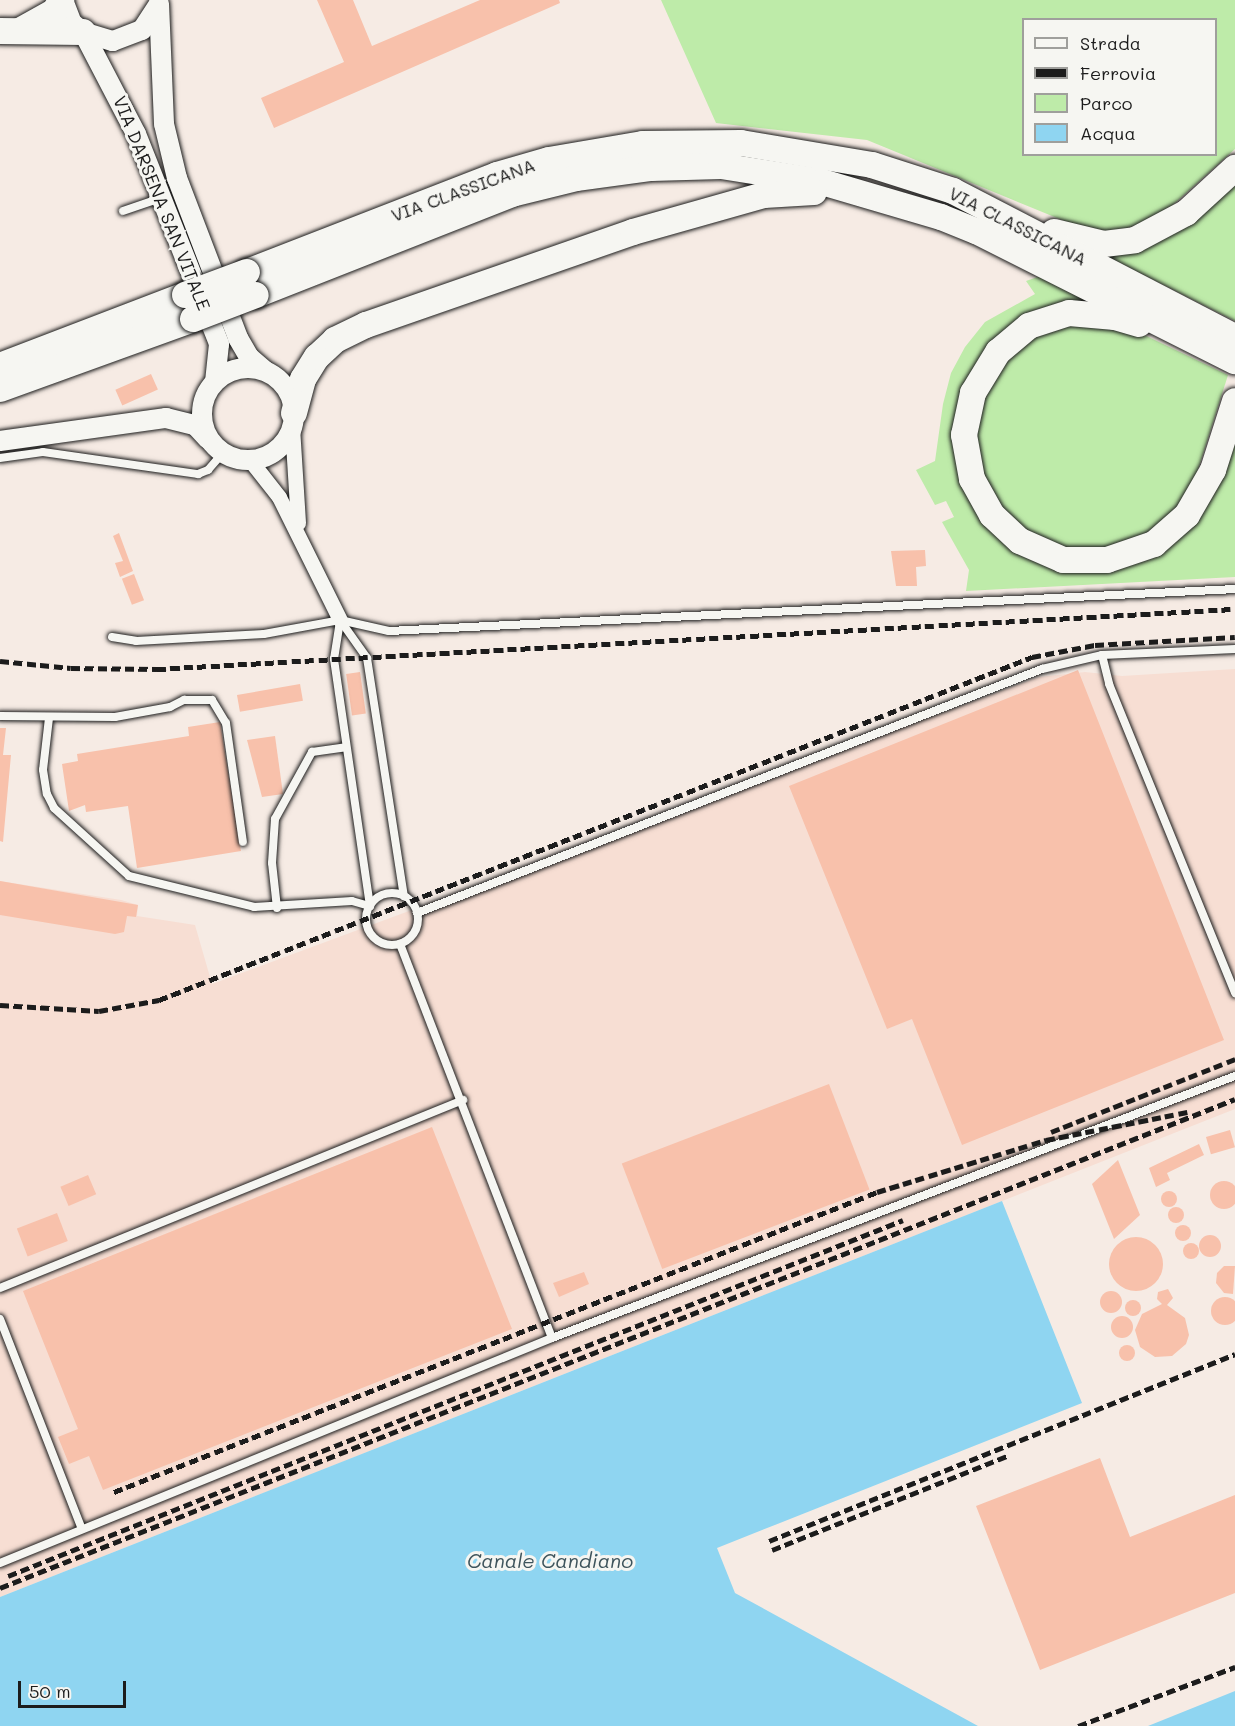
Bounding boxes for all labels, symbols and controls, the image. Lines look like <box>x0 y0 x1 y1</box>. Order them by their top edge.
legend <box>1022 18 1217 156</box>
text: Strada <box>1080 31 1141 55</box>
text: Ferrovia <box>1080 61 1156 85</box>
text: Parco <box>1080 91 1133 115</box>
street label: VIA DARSENA SAN VITALE <box>109 93 215 313</box>
text: Acqua <box>1080 121 1136 145</box>
street label: VIA CLASSICANA <box>388 154 538 226</box>
street label: VIA CLASSICANA <box>946 182 1090 270</box>
water label: Canale Candiano <box>467 1548 633 1572</box>
scale bar <box>21 1669 129 1707</box>
text: 50 m <box>29 1679 71 1703</box>

